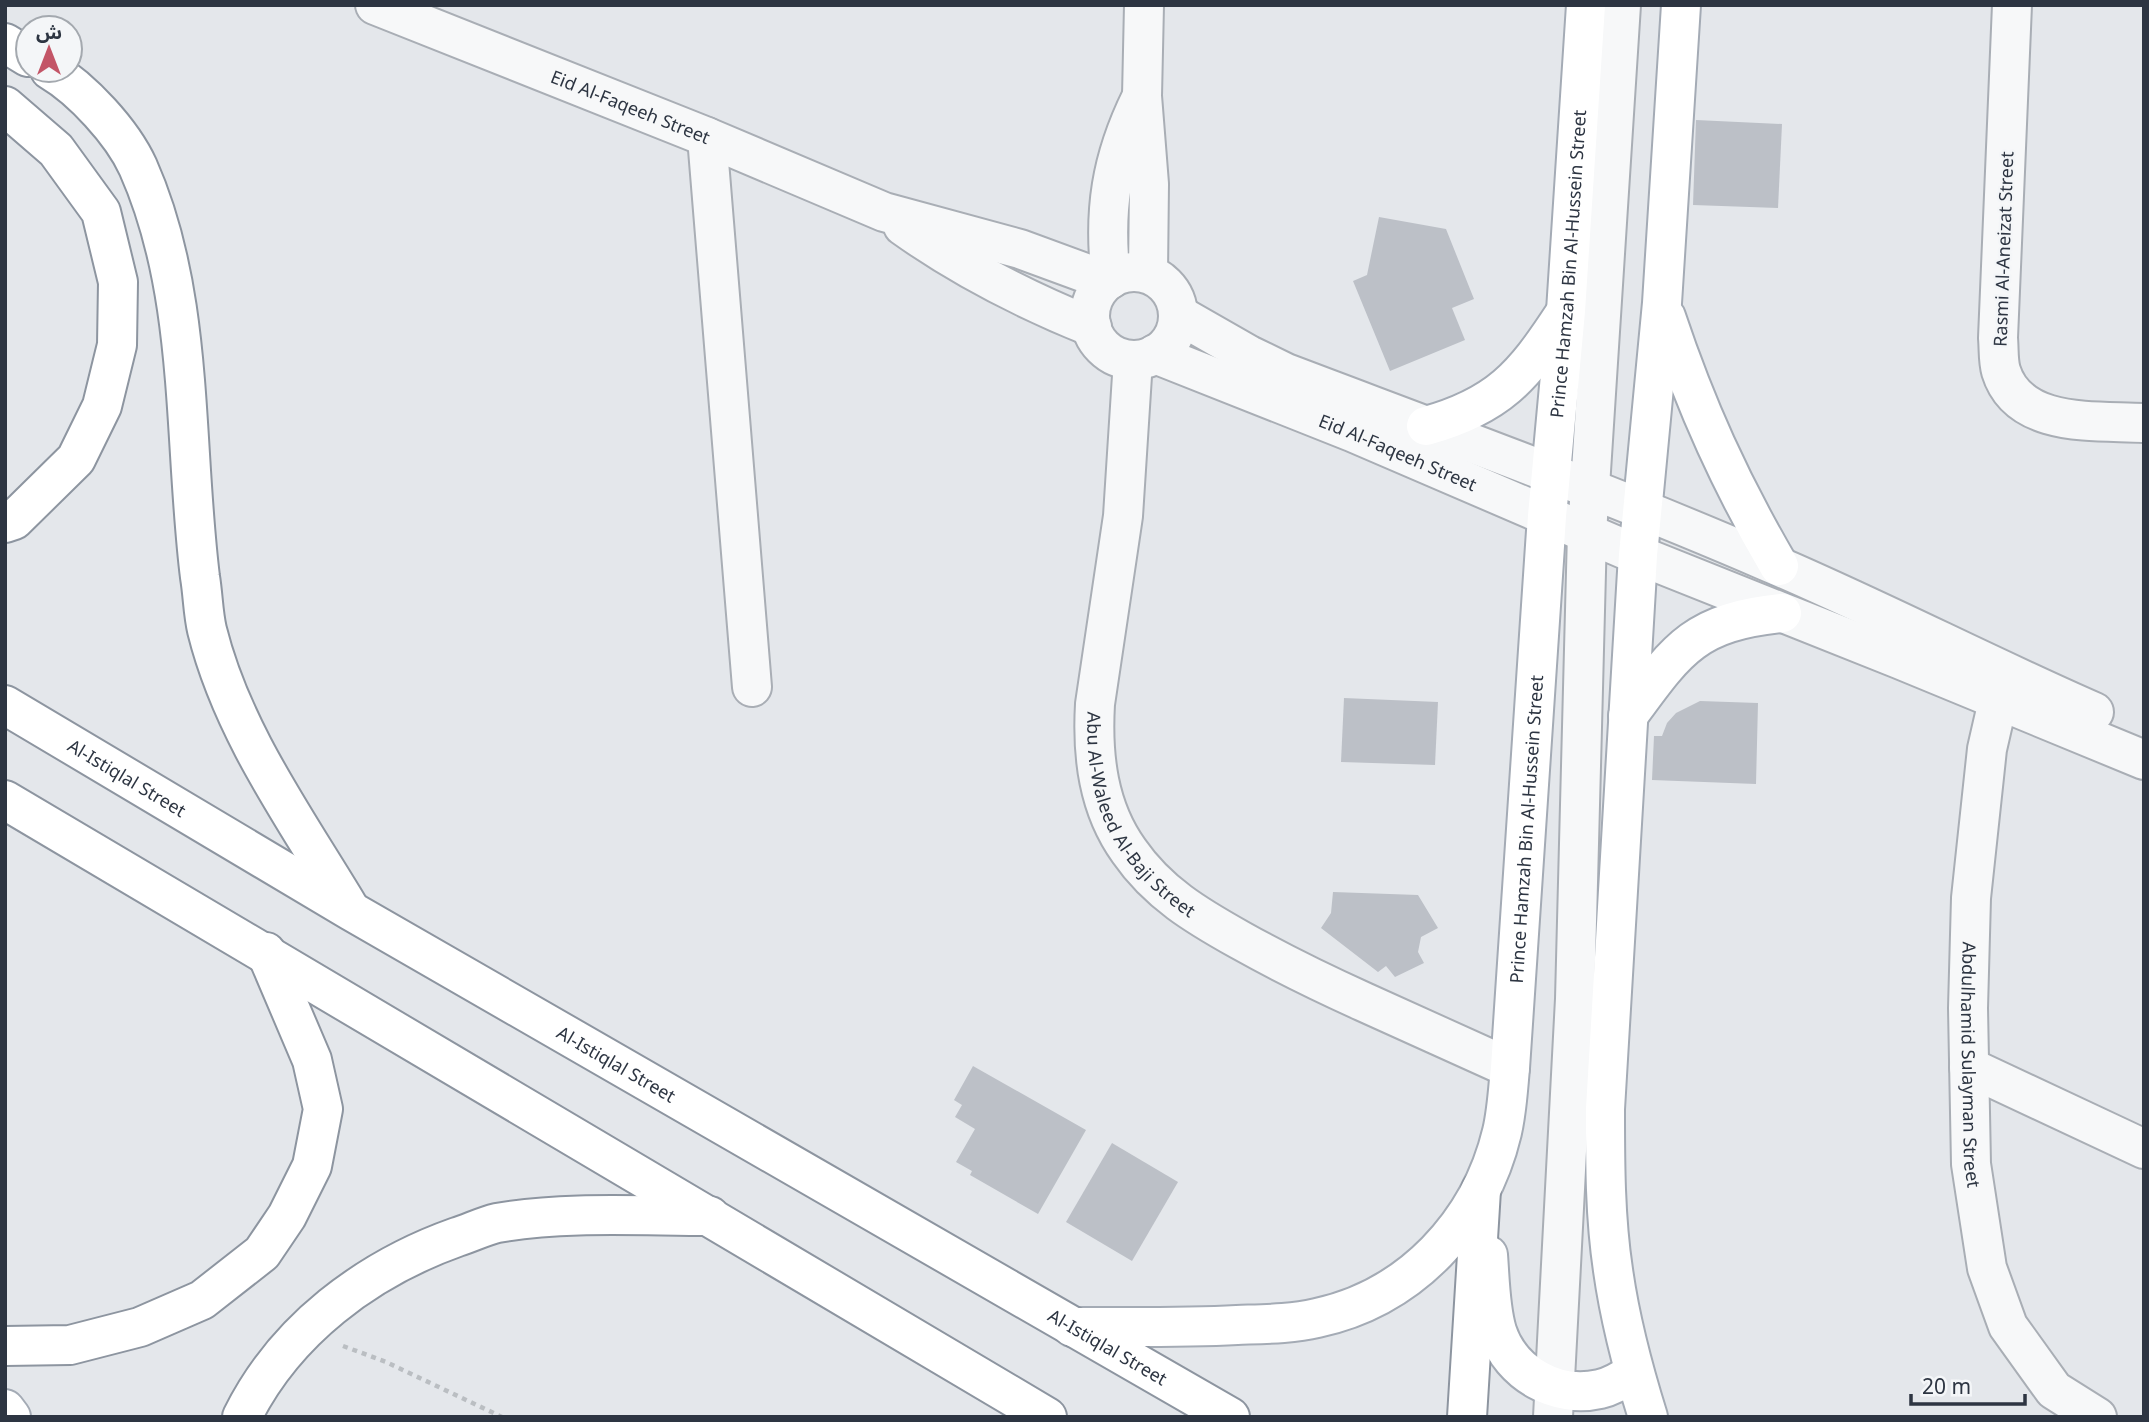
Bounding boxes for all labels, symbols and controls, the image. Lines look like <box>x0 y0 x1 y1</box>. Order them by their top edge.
north arrow <box>14 14 84 84</box>
text: ش <box>36 19 62 45</box>
street label: Eid Al-Faqeeh Street <box>547 64 714 149</box>
street label: Prince Hamzah Bin Al-Hussein Street <box>1544 108 1591 419</box>
street label: Rasmi Al-Aneizat Street <box>1988 150 2018 347</box>
street label: Eid Al-Faqeeh Street <box>1315 408 1481 496</box>
street label: Prince Hamzah Bin Al-Hussein Street <box>1504 674 1548 984</box>
street label: Abu Al-Waleed Al-Baji Street <box>1082 711 1201 922</box>
street label: Al-Istiqlal Street <box>64 733 191 822</box>
street label: Abdulhamid Sulayman Street <box>1956 941 1987 1190</box>
street label: Al-Istiqlal Street <box>553 1020 681 1108</box>
street label: Al-Istiqlal Street <box>1044 1303 1172 1391</box>
scale bar <box>1911 1362 2025 1406</box>
text: 20 m <box>1922 1372 1971 1400</box>

